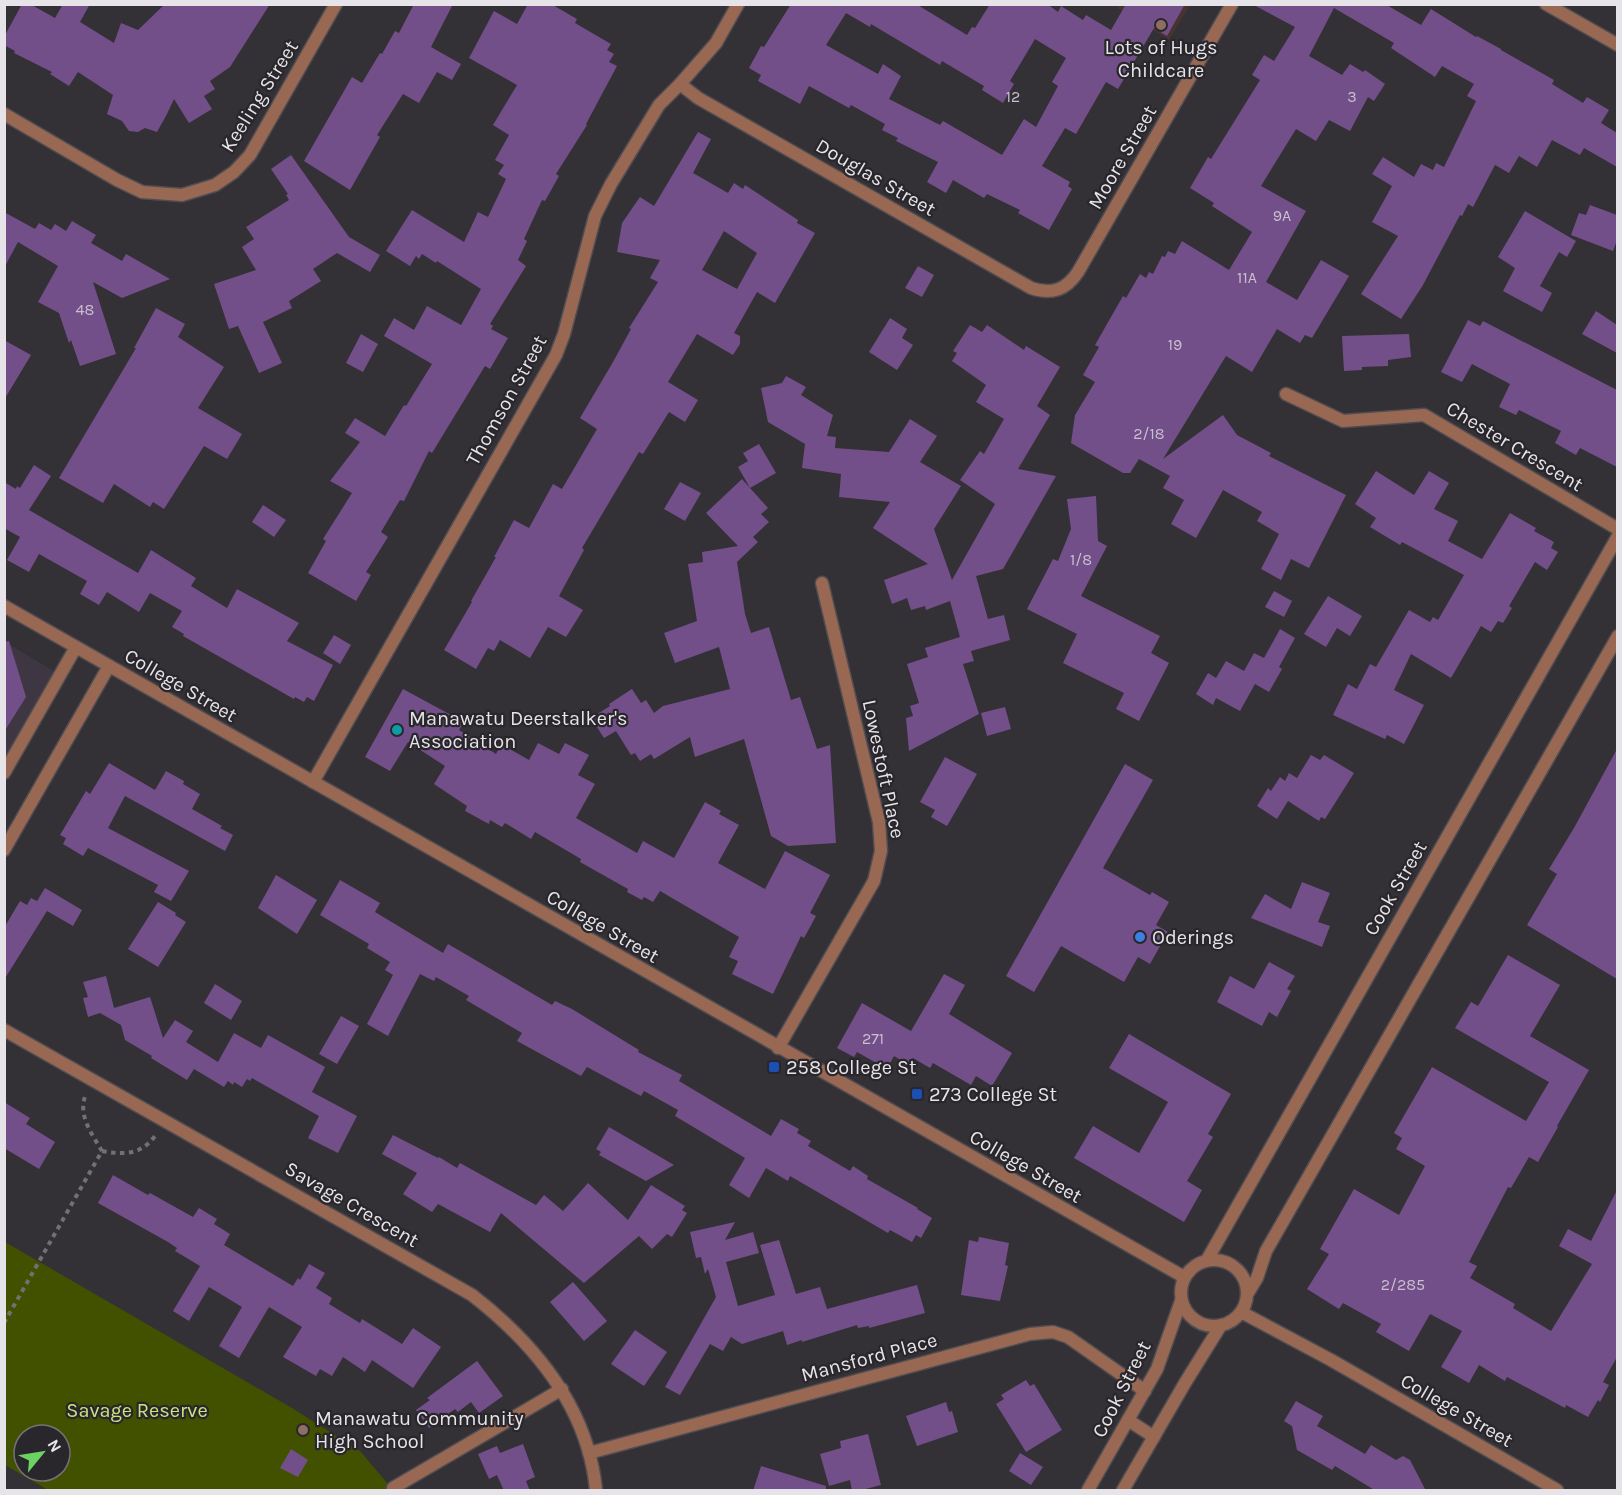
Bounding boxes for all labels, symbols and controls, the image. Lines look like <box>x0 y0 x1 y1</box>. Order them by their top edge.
marker: Lots of Hugs Childcare <box>1154 18 1168 32</box>
street label: Keeling Street <box>216 36 303 156</box>
place label: Lots of Hugs Childcare <box>1105 36 1217 82</box>
house number: 12 <box>1006 87 1020 106</box>
house number: 3 <box>1347 87 1357 106</box>
street label: Moore Street <box>1083 101 1162 213</box>
street label: Douglas Street <box>812 134 940 221</box>
house number: 9A <box>1273 206 1291 225</box>
house number: 11A <box>1237 268 1257 287</box>
house number: 48 <box>76 300 94 319</box>
street label: Thomson Street <box>461 331 552 469</box>
house number: 19 <box>1168 335 1182 354</box>
street label: Chester Crescent <box>1442 397 1588 497</box>
house number: 2/18 <box>1133 424 1165 443</box>
house number: 1/8 <box>1070 550 1092 569</box>
street label: College Street <box>120 644 241 727</box>
street label: Lowestoft Place <box>858 698 909 841</box>
place label: Manawatu Deerstalker's Association <box>409 707 628 753</box>
marker: Manawatu Deerstalker's Association <box>390 723 404 737</box>
street label: Cook Street <box>1359 837 1432 939</box>
street label: College Street <box>542 885 663 968</box>
place label: Oderings <box>1152 926 1234 949</box>
marker: Oderings <box>1133 930 1147 944</box>
house number: 271 <box>862 1029 884 1048</box>
place label: 258 College St <box>786 1056 917 1079</box>
marker: 258 College St <box>767 1060 781 1074</box>
place label: 273 College St <box>929 1083 1058 1106</box>
marker: 273 College St <box>910 1087 924 1101</box>
street label: College Street <box>965 1125 1086 1208</box>
street label: Savage Crescent <box>281 1157 423 1252</box>
house number: 2/285 <box>1381 1275 1425 1294</box>
street label: Mansford Place <box>799 1328 940 1387</box>
street label: Cook Street <box>1087 1337 1156 1441</box>
street label: College Street <box>1396 1369 1517 1452</box>
park label: Savage Reserve <box>66 1399 208 1422</box>
place label: Manawatu Community High School <box>315 1407 524 1453</box>
north arrow <box>12 1423 72 1483</box>
marker: Manawatu Community High School <box>296 1423 310 1437</box>
text: N <box>43 1436 66 1455</box>

